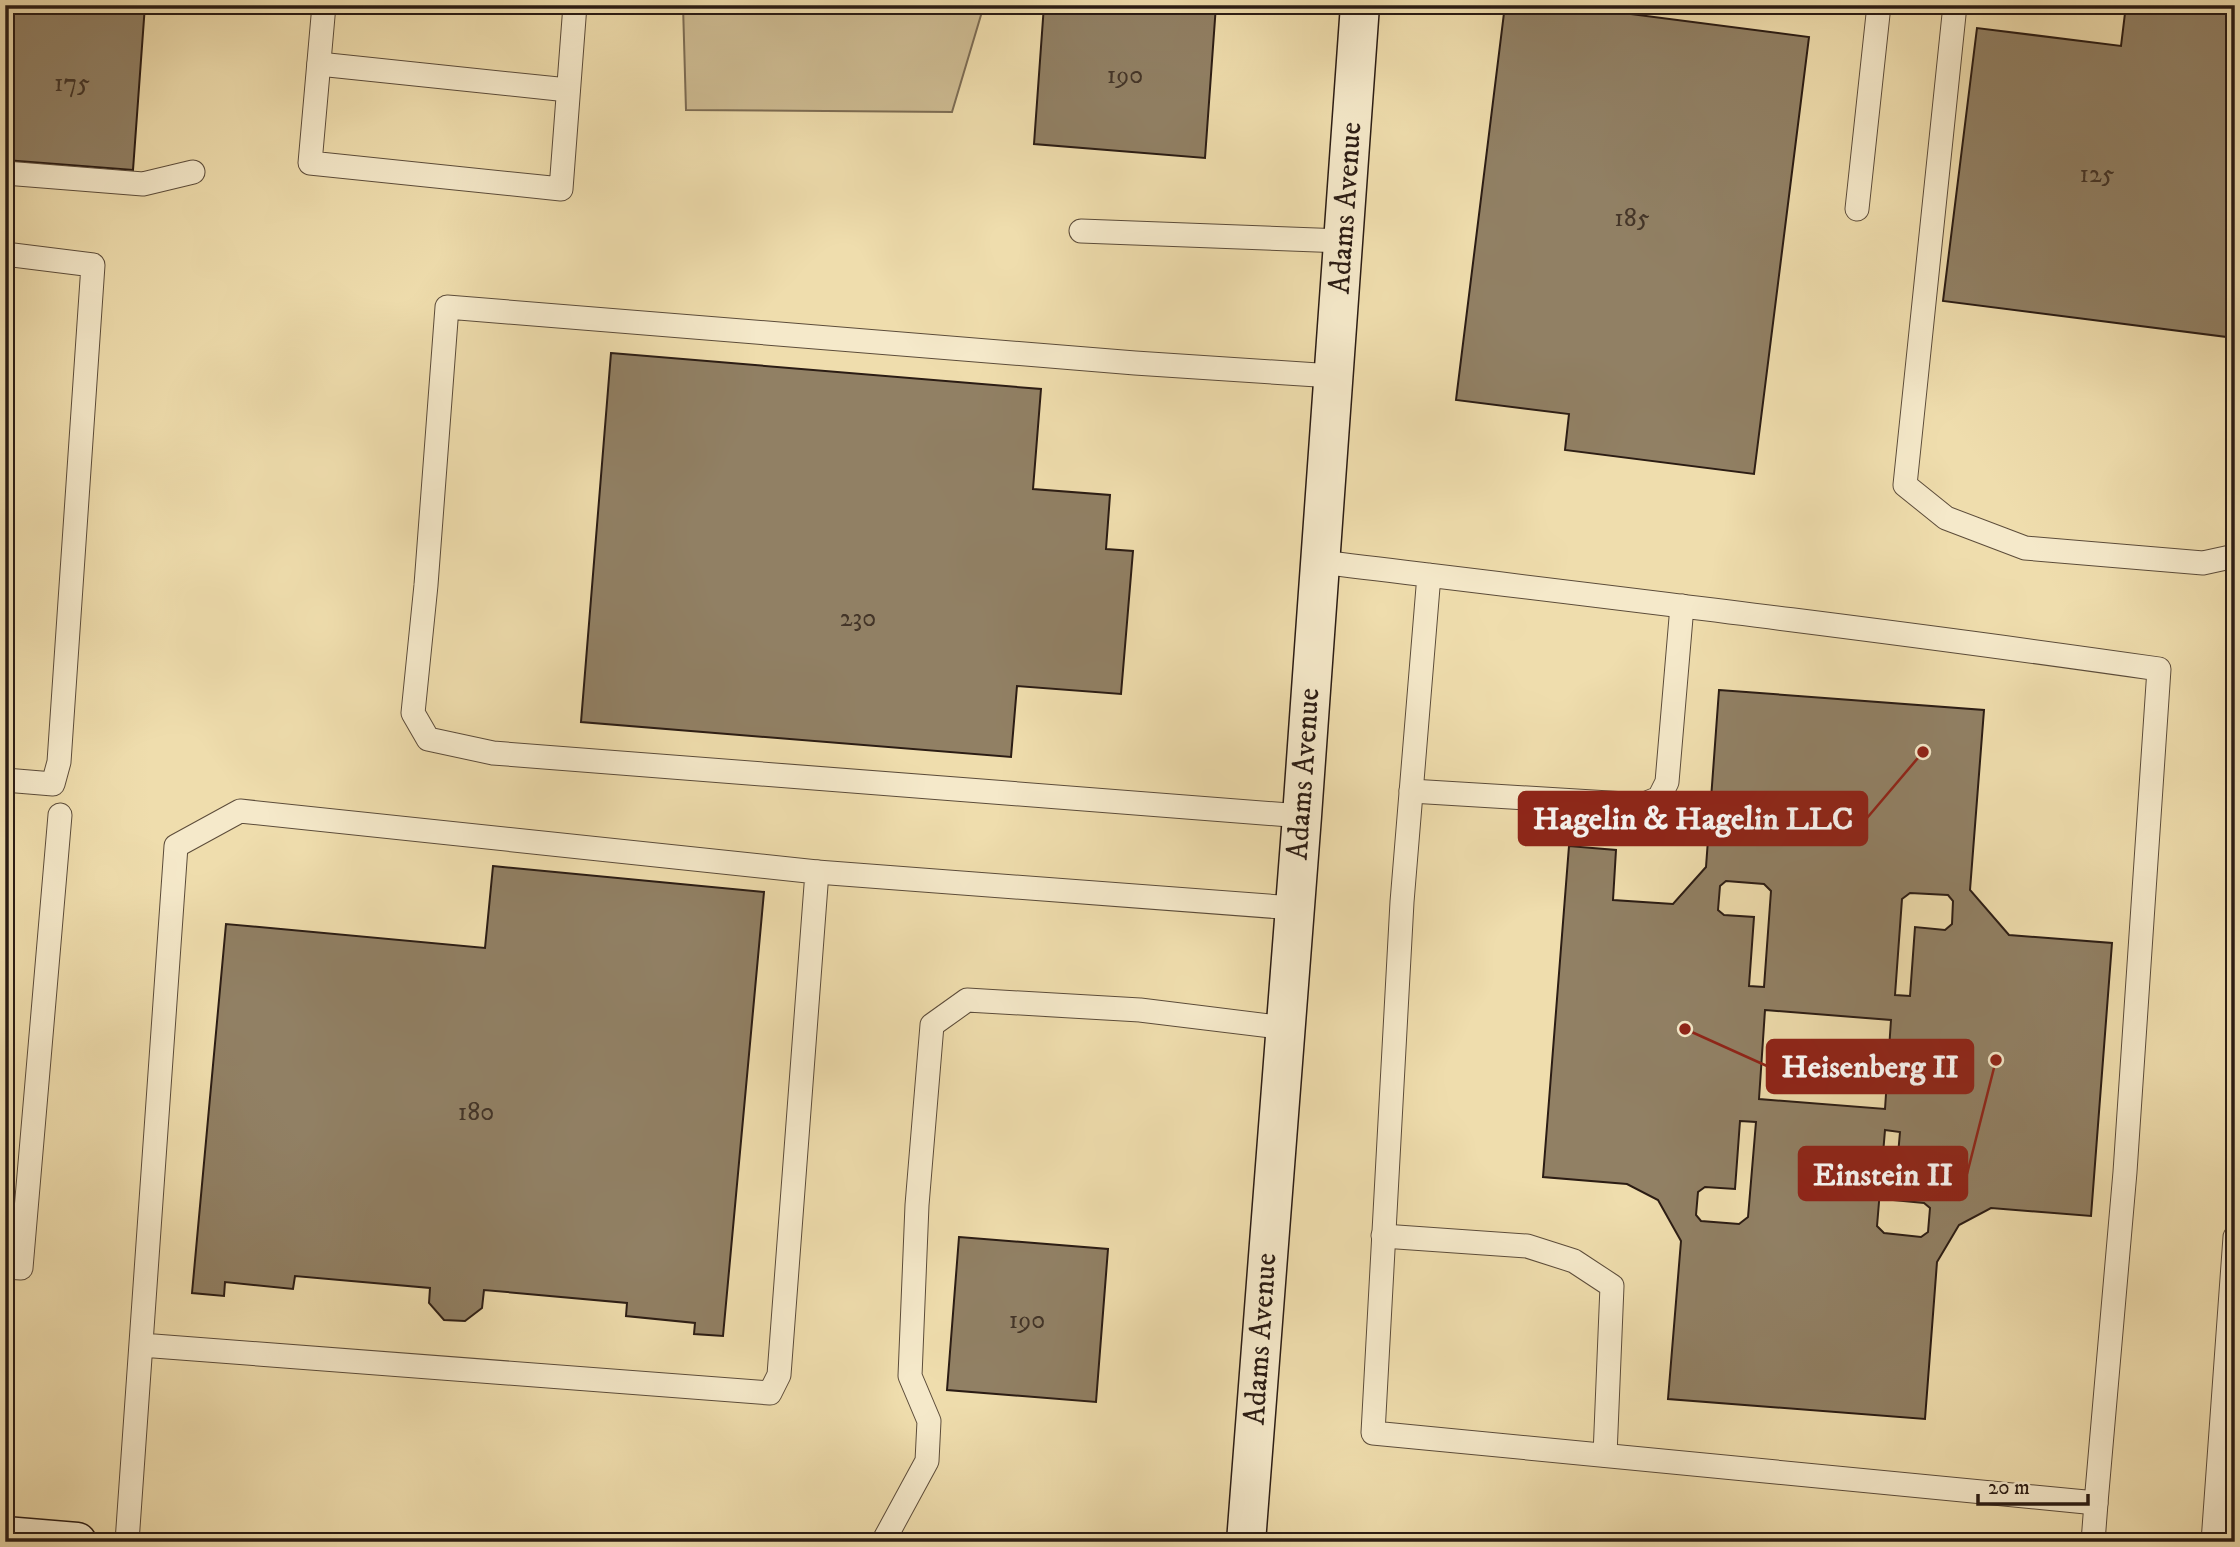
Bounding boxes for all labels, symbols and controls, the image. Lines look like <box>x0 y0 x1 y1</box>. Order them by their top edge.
house number: 190 <box>1107 59 1143 92</box>
house number: 175 <box>54 67 90 100</box>
street label: Adams Avenue <box>1322 121 1370 295</box>
house number: 125 <box>2079 158 2115 191</box>
house number: 185 <box>1614 202 1650 235</box>
house number: 230 <box>840 602 876 635</box>
street label: Adams Avenue <box>1280 687 1328 861</box>
callout: Hagelin & Hagelin LLC <box>1519 792 1867 845</box>
text: Hagelin & Hagelin LLC <box>1533 800 1853 840</box>
callout: Heisenberg II <box>1767 1040 1973 1093</box>
text: Heisenberg II <box>1781 1048 1959 1088</box>
house number: 180 <box>458 1096 494 1129</box>
callout: Einstein II <box>1799 1147 1967 1200</box>
text: Einstein II <box>1813 1156 1953 1196</box>
street label: Adams Avenue <box>1237 1252 1285 1426</box>
house number: 190 <box>1009 1304 1045 1337</box>
scale bar <box>1978 1463 2088 1507</box>
text: 20 m <box>1988 1475 2030 1501</box>

